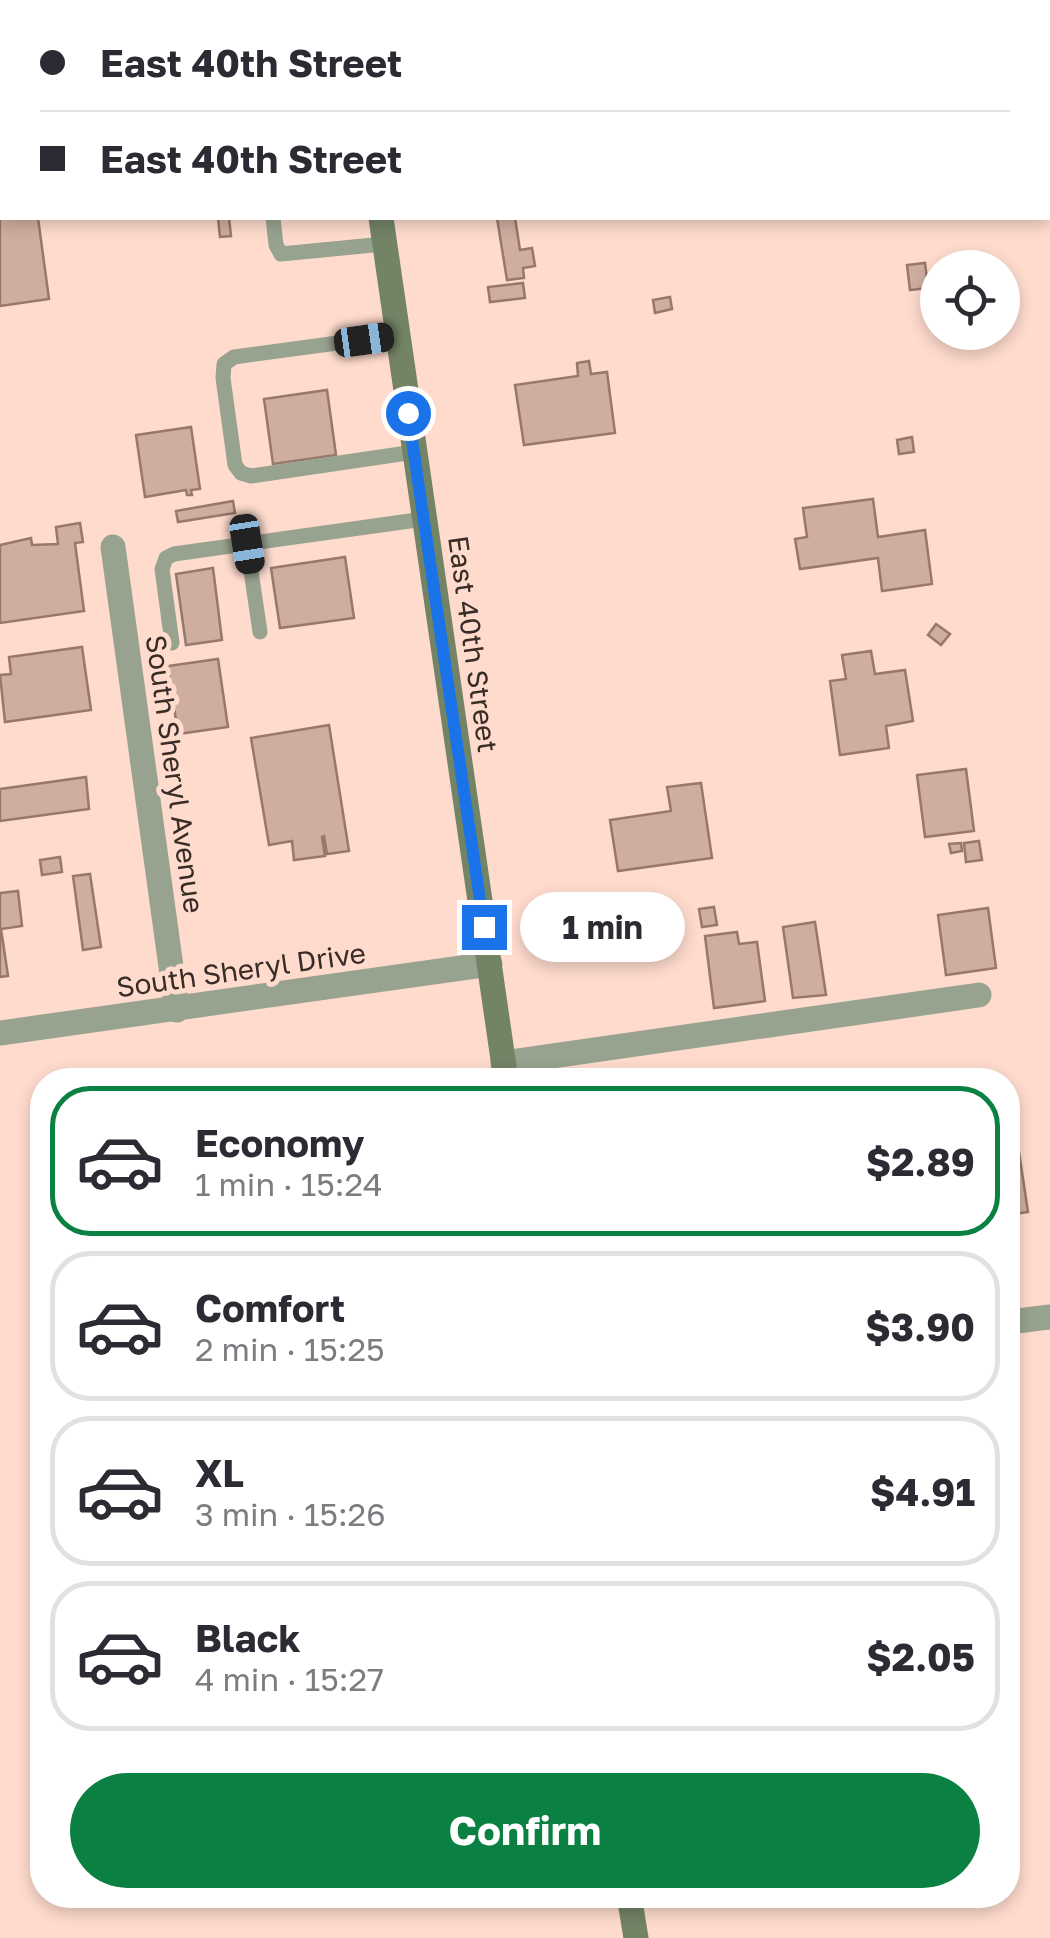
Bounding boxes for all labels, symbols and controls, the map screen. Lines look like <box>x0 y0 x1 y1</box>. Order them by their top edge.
text: East 40th Street <box>100 40 402 85</box>
text: East 40th Street <box>100 136 402 181</box>
map controls <box>920 250 1020 350</box>
button: locate <box>920 250 1020 350</box>
car <box>332 321 396 359</box>
route start <box>386 391 431 436</box>
car <box>227 512 267 576</box>
street label: East 40th Street <box>442 533 505 754</box>
street label: South Sheryl Avenue <box>140 633 211 915</box>
callout: 1 min <box>519 892 684 962</box>
route end <box>462 905 507 950</box>
text: 1 min <box>562 908 643 946</box>
street label: South Sheryl Drive <box>114 936 368 1003</box>
icon: car <box>75 1116 165 1206</box>
text: Economy <box>195 1120 364 1165</box>
text: $2.89 <box>866 1139 975 1184</box>
text: 1 min · 15:24 <box>195 1165 382 1203</box>
icon: car <box>75 1281 165 1371</box>
text: Comfort <box>195 1285 345 1330</box>
text: $3.90 <box>865 1304 975 1349</box>
text: 2 min · 15:25 <box>195 1330 385 1368</box>
icon: car <box>75 1446 165 1536</box>
text: XL <box>195 1450 244 1495</box>
text: $4.91 <box>870 1469 975 1514</box>
text: 3 min · 15:26 <box>195 1495 386 1533</box>
icon: car <box>75 1611 165 1701</box>
text: Black <box>195 1615 300 1660</box>
text: $2.05 <box>866 1634 975 1679</box>
text: 4 min · 15:27 <box>195 1660 384 1698</box>
button: Confirm <box>70 1773 980 1888</box>

